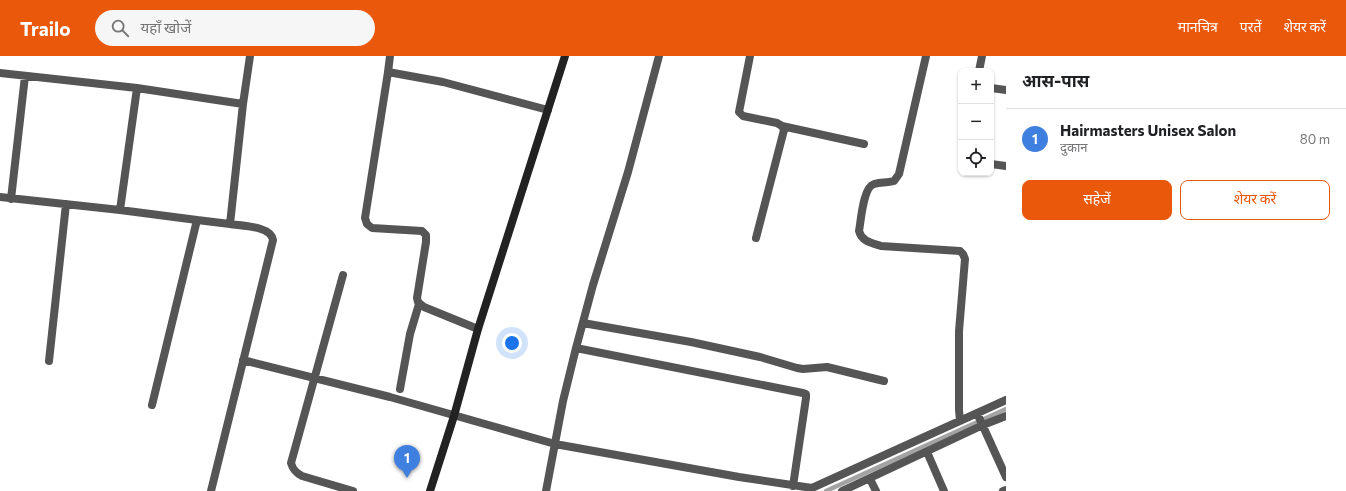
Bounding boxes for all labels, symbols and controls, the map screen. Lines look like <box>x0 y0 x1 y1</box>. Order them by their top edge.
search box <box>95 10 375 46</box>
text: Trailo <box>20 17 71 40</box>
icon: search <box>109 17 131 39</box>
text: यहाँ खोजें <box>141 18 191 36</box>
text: मानचित्र <box>1178 18 1218 35</box>
text: परतें <box>1240 18 1261 35</box>
text: शेयर करें <box>1283 18 1326 35</box>
map controls <box>958 68 994 176</box>
button: + <box>958 68 994 104</box>
text: आस-पास <box>1022 70 1089 91</box>
button: − <box>958 104 994 140</box>
text: Hairmasters Unisex Salon <box>1060 121 1236 139</box>
text: 1 <box>1032 131 1038 147</box>
text: 80 m <box>1300 131 1330 147</box>
text: दुकान <box>1060 139 1087 155</box>
button: locate <box>958 140 994 176</box>
button: सहेजें <box>1022 180 1172 220</box>
button: शेयर करें <box>1180 180 1330 220</box>
your location <box>502 333 522 353</box>
pin: 1 <box>394 445 420 478</box>

